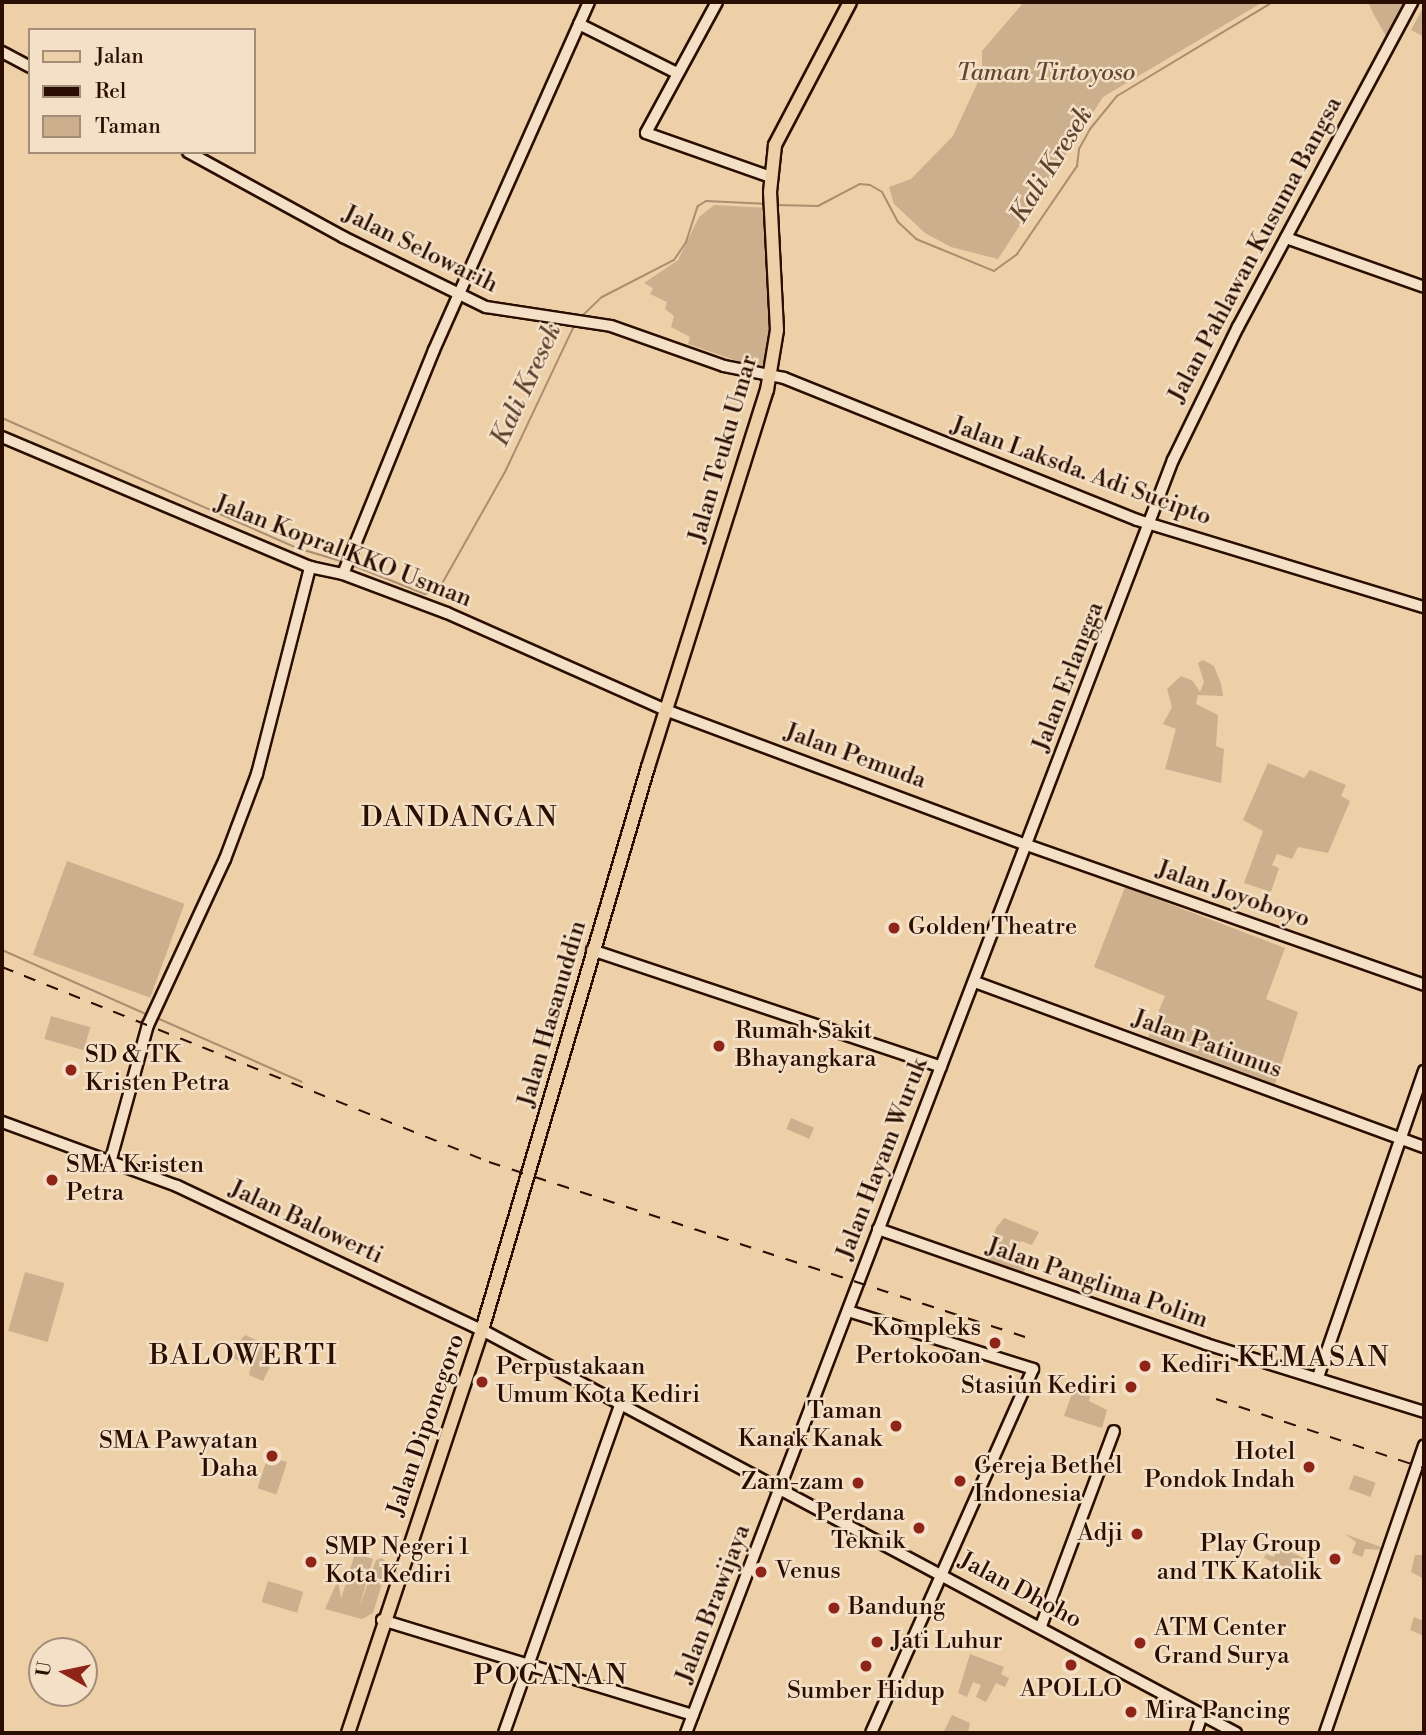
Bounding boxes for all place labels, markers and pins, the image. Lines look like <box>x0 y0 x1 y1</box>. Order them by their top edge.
place label: Golden Theatre <box>908 914 1077 942</box>
marker: Golden Theatre <box>886 920 902 936</box>
place label: Rumah Sakit Bhayangkara <box>735 1018 876 1074</box>
marker: Rumah Sakit Bhayangkara <box>709 1036 729 1056</box>
place label: SD & TK Kristen Petra <box>85 1042 230 1098</box>
marker: SD & TK Kristen Petra <box>63 1062 79 1078</box>
place label: SMA Kristen Petra <box>66 1152 204 1208</box>
marker: SMA Kristen Petra <box>44 1172 60 1188</box>
place label: Kompleks Pertokooan <box>856 1315 981 1371</box>
marker: Kompleks Pertokooan <box>987 1335 1003 1351</box>
place label: Kediri <box>1161 1352 1231 1380</box>
place label: Perpustakaan Umum Kota Kediri <box>496 1354 700 1410</box>
marker: Kediri <box>1135 1356 1155 1376</box>
place label: Stasiun Kediri <box>961 1373 1117 1401</box>
marker: Perpustakaan Umum Kota Kediri <box>474 1374 490 1390</box>
marker: Stasiun Kediri <box>1123 1379 1139 1395</box>
place label: Taman Kanak Kanak <box>738 1398 882 1454</box>
marker: Taman Kanak Kanak <box>888 1418 904 1434</box>
place label: SMA Pawyatan Daha <box>99 1428 258 1484</box>
place label: Hotel Pondok Indah <box>1144 1439 1295 1495</box>
marker: SMA Pawyatan Daha <box>264 1448 280 1464</box>
place label: Gereja Bethel Indonesia <box>974 1453 1122 1509</box>
marker: Hotel Pondok Indah <box>1301 1459 1317 1475</box>
place label: Zam-zam <box>741 1469 844 1497</box>
marker: Gereja Bethel Indonesia <box>952 1473 968 1489</box>
marker: Zam-zam <box>850 1475 866 1491</box>
place label: Perdana Teknik <box>816 1500 905 1556</box>
marker: Perdana Teknik <box>911 1520 927 1536</box>
place label: Adji <box>1078 1520 1123 1548</box>
marker: Adji <box>1129 1526 1145 1542</box>
place label: Play Group and TK Katolik <box>1157 1531 1321 1587</box>
place label: SMP Negeri 1 Kota Kediri <box>325 1534 469 1590</box>
marker: Play Group and TK Katolik <box>1327 1551 1343 1567</box>
marker: SMP Negeri 1 Kota Kediri <box>303 1554 319 1570</box>
place label: Venus <box>775 1558 841 1586</box>
marker: Venus <box>753 1564 769 1580</box>
place label: Bandung <box>848 1594 945 1622</box>
marker: Bandung <box>826 1600 842 1616</box>
place label: ATM Center Grand Surya <box>1154 1615 1289 1671</box>
place label: Jati Luhur <box>891 1628 1003 1656</box>
marker: Jati Luhur <box>869 1634 885 1650</box>
marker: ATM Center Grand Surya <box>1132 1635 1148 1651</box>
marker: APOLLO <box>1063 1657 1079 1673</box>
marker: Sumber Hidup <box>858 1658 874 1674</box>
place label: APOLLO <box>1020 1676 1122 1704</box>
place label: Sumber Hidup <box>787 1678 945 1706</box>
place label: Mira Pancing <box>1145 1698 1290 1726</box>
marker: Mira Pancing <box>1123 1704 1139 1720</box>

